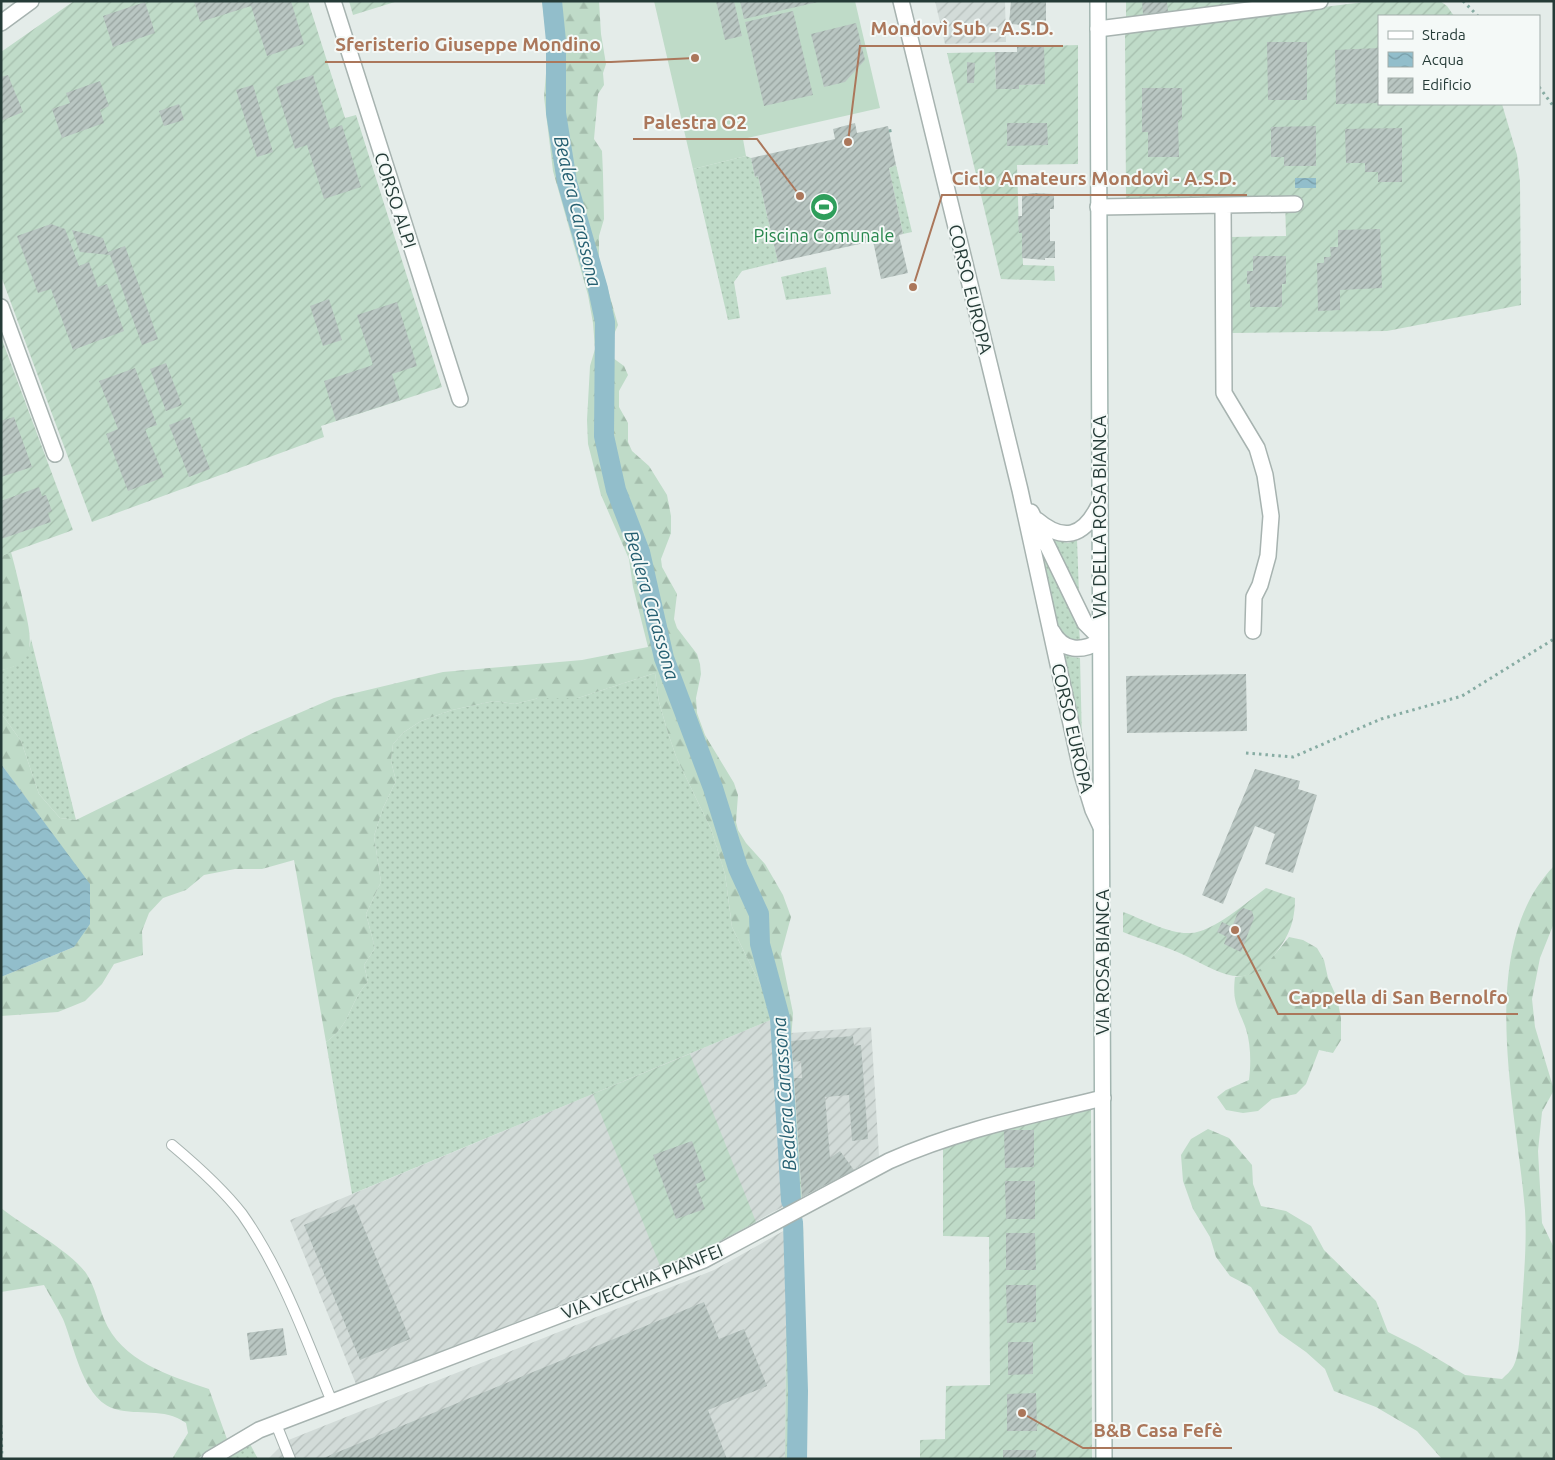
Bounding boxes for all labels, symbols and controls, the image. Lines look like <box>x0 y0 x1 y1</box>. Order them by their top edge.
callout: Mondovì Sub - A.S.D. <box>860 12 1063 46</box>
legend <box>1378 15 1540 105</box>
text: Mondovì Sub - A.S.D. <box>871 17 1053 39</box>
text: Strada <box>1422 26 1466 43</box>
callout: Sferisterio Giuseppe Mondino <box>325 28 611 62</box>
text: Sferisterio Giuseppe Mondino <box>335 33 601 55</box>
text: Acqua <box>1422 51 1464 68</box>
text: Edificio <box>1422 76 1471 93</box>
callout: Palestra O2 <box>633 105 757 139</box>
text: Palestra O2 <box>643 111 747 133</box>
water label: Bealera Carassona <box>550 133 606 289</box>
street label: CORSO ALPI <box>371 149 421 251</box>
callout: Ciclo Amateurs Mondovì - A.S.D. <box>942 161 1247 195</box>
text: Ciclo Amateurs Mondovì - A.S.D. <box>952 167 1236 189</box>
sports icon: Piscina Comunale <box>809 192 839 222</box>
street label: CORSO EUROPA <box>945 222 997 356</box>
place label: Piscina Comunale <box>754 225 894 245</box>
street label: VIA DELLA ROSA BIANCA <box>1089 415 1109 619</box>
water label: Bealera Carassona <box>620 528 684 682</box>
street label: CORSO EUROPA <box>1048 661 1098 795</box>
street label: VIA ROSA BIANCA <box>1092 889 1112 1035</box>
callout: Cappella di San Bernolfo <box>1278 980 1518 1014</box>
text: Cappella di San Bernolfo <box>1288 986 1508 1008</box>
water label: Bealera Carassona <box>768 1016 800 1172</box>
street label: VIA VECCHIA PIANFEI <box>558 1240 726 1322</box>
callout: B&B Casa Fefè <box>1083 1414 1232 1448</box>
text: B&B Casa Fefè <box>1093 1419 1223 1441</box>

